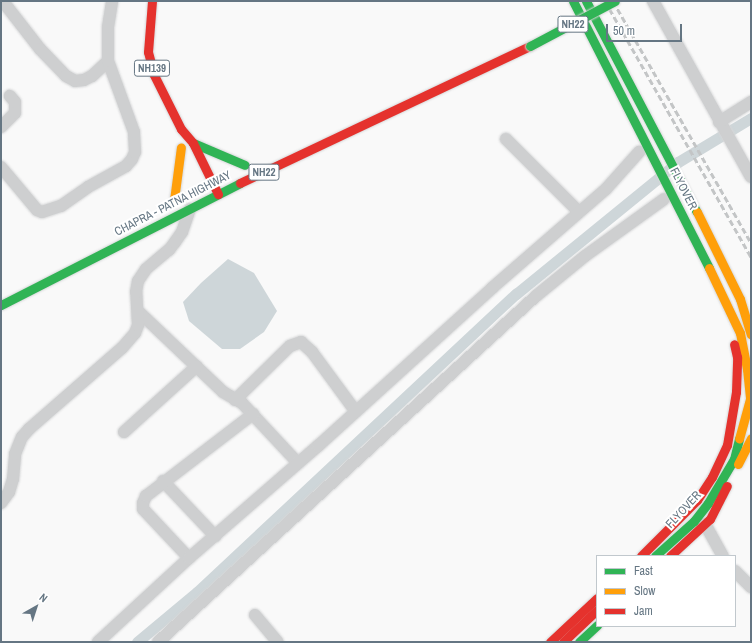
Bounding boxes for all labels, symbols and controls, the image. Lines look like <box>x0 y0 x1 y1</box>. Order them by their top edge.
road number: NH22 <box>557 15 589 33</box>
scale bar <box>608 16 684 42</box>
text: 50 m <box>613 23 635 39</box>
road number: NH139 <box>133 59 171 77</box>
road number: NH22 <box>248 163 280 181</box>
street label: FLYOVER <box>666 166 700 212</box>
street label: CHAPRA - PATNA HIGHWAY <box>112 168 234 240</box>
street label: FLYOVER <box>663 489 705 531</box>
legend <box>596 555 736 627</box>
text: Fast <box>634 563 653 579</box>
text: Slow <box>634 583 655 599</box>
north arrow <box>16 587 56 627</box>
text: N <box>37 590 50 605</box>
text: Jam <box>634 603 653 619</box>

